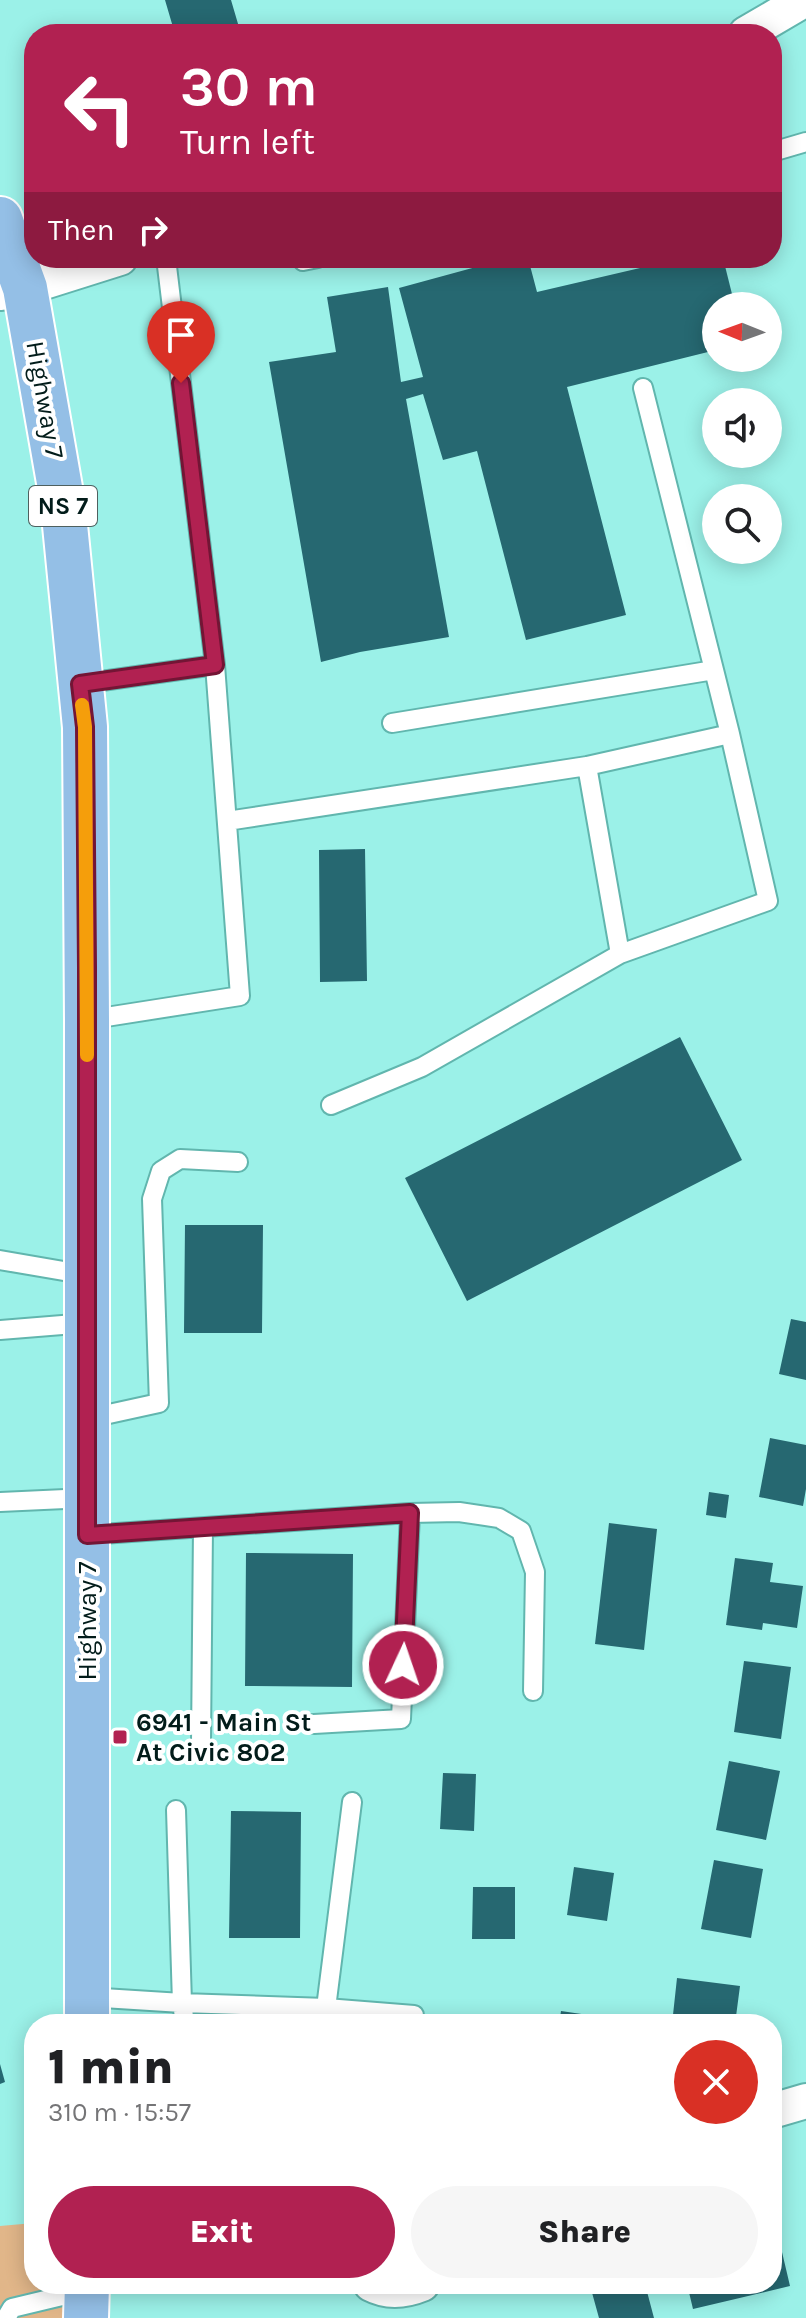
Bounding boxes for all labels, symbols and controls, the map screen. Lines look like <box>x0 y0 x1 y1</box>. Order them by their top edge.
text: 30 m <box>180 54 318 119</box>
icon: left <box>48 56 152 160</box>
text: Turn left <box>180 121 315 163</box>
icon: right <box>131 208 175 252</box>
text: Then <box>48 212 115 248</box>
north arrow <box>702 292 782 372</box>
map controls <box>702 292 782 564</box>
pin <box>147 301 215 383</box>
icon: arrive <box>159 313 203 357</box>
street label: Highway 7 <box>19 339 71 461</box>
button: sound <box>702 388 782 468</box>
button: search <box>702 484 782 564</box>
road number: NS 7 <box>29 486 97 526</box>
street label: Highway 7 <box>72 1561 103 1681</box>
position arrow <box>361 1623 445 1707</box>
place label: 6941 - Main St At Civic 802 <box>136 1707 311 1768</box>
marker: 6941 - Main St At Civic 802 <box>111 1728 129 1746</box>
text: 1 min <box>48 2039 174 2095</box>
button: close <box>674 2040 758 2124</box>
text: 310 m · 15:57 <box>48 2097 191 2128</box>
button: Exit <box>48 2186 395 2278</box>
button: Share <box>411 2186 758 2278</box>

